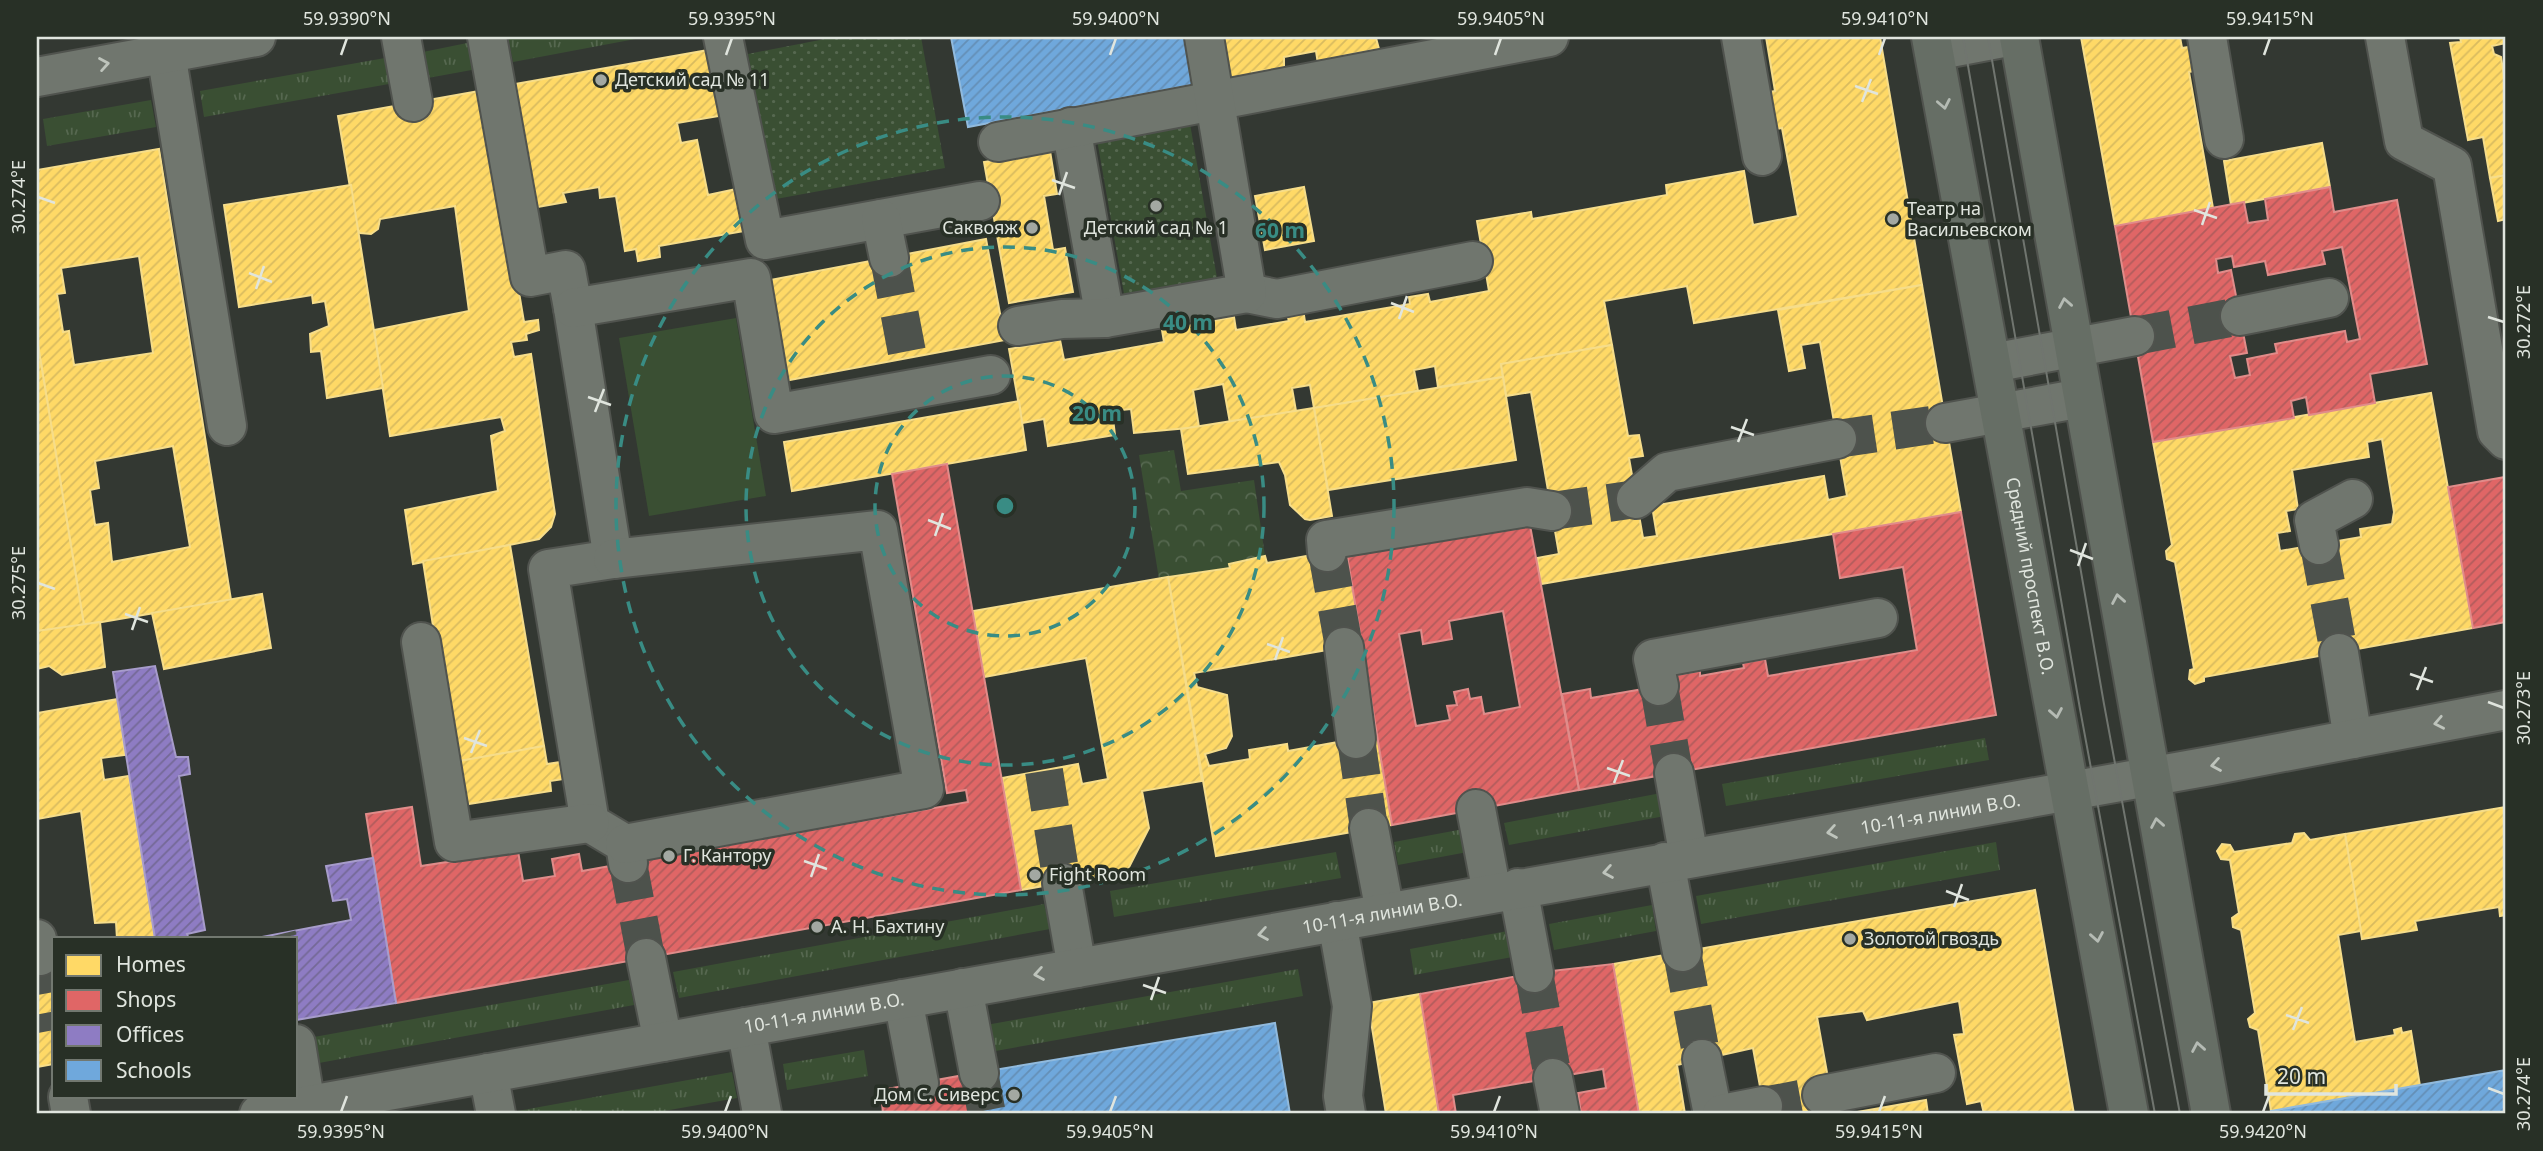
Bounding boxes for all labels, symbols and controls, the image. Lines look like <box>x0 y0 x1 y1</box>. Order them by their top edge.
text: 59.9390°N <box>303 6 391 30</box>
text: 59.9395°N <box>688 6 776 30</box>
text: 59.9400°N <box>1072 6 1160 30</box>
text: 59.9405°N <box>1457 6 1545 30</box>
text: 59.9410°N <box>1841 6 1929 30</box>
text: 59.9415°N <box>2226 6 2314 30</box>
one-way arrow <box>98 58 110 73</box>
place label: Детский сад № 11 <box>615 67 770 91</box>
marker: Детский сад № 11 <box>593 72 609 88</box>
one-way arrow <box>1935 98 1950 110</box>
text: 30.274°E <box>6 160 30 234</box>
place label: Театр на Васильевском <box>1907 196 2032 241</box>
marker: Детский сад № 1 <box>1148 198 1164 214</box>
marker: Театр на Васильевском <box>1885 211 1901 227</box>
place label: Саквояж <box>942 215 1018 239</box>
place label: Детский сад № 1 <box>1084 215 1228 239</box>
text: 60 m <box>1255 216 1305 244</box>
marker: Саквояж <box>1024 220 1040 236</box>
text: 30.272°E <box>2511 285 2535 359</box>
one-way arrow <box>2058 297 2073 309</box>
text: 40 m <box>1163 308 1213 336</box>
text: 20 m <box>1072 399 1122 427</box>
street label: Средний проспект В.О. <box>2001 475 2061 677</box>
centre of rings <box>993 494 1017 518</box>
text: 30.275°E <box>6 546 30 620</box>
one-way arrow <box>2111 593 2126 605</box>
text: 30.273°E <box>2511 671 2535 745</box>
one-way arrow <box>2048 707 2063 719</box>
one-way arrow <box>2433 714 2445 729</box>
one-way arrow <box>2210 756 2222 771</box>
street label: 10-11-я линии В.О. <box>1858 787 2022 839</box>
one-way arrow <box>2151 817 2166 829</box>
one-way arrow <box>1826 824 1838 839</box>
place label: Г. Кантору <box>683 843 772 867</box>
marker: Г. Кантору <box>661 848 677 864</box>
place label: Fight Room <box>1049 862 1146 886</box>
one-way arrow <box>1602 864 1614 879</box>
marker: Fight Room <box>1027 867 1043 883</box>
street label: 10-11-я линии В.О. <box>1300 887 1464 939</box>
place label: А. Н. Бахтину <box>831 914 945 938</box>
marker: А. Н. Бахтину <box>809 919 825 935</box>
one-way arrow <box>1257 926 1269 941</box>
place label: Золотой гвоздь <box>1864 926 1999 950</box>
marker: Золотой гвоздь <box>1842 931 1858 947</box>
one-way arrow <box>2089 931 2104 943</box>
legend <box>52 937 298 1098</box>
text: Homes <box>116 950 186 978</box>
one-way arrow <box>1033 966 1045 981</box>
text: Shops <box>116 985 176 1013</box>
street label: 10-11-я линии В.О. <box>742 986 906 1038</box>
text: Offices <box>116 1020 184 1048</box>
one-way arrow <box>2192 1041 2207 1053</box>
scale bar <box>2266 1053 2396 1097</box>
text: Schools <box>116 1056 191 1084</box>
text: 30.274°E <box>2511 1057 2535 1131</box>
text: 20 m <box>2277 1062 2326 1090</box>
place label: Дом С. Сиверс <box>874 1082 1000 1106</box>
marker: Дом С. Сиверс <box>1006 1087 1022 1103</box>
text: 59.9395°N <box>297 1119 385 1143</box>
text: 59.9400°N <box>681 1119 769 1143</box>
text: 59.9405°N <box>1066 1119 1154 1143</box>
text: 59.9410°N <box>1450 1119 1538 1143</box>
text: 59.9415°N <box>1835 1119 1923 1143</box>
text: 59.9420°N <box>2219 1119 2307 1143</box>

